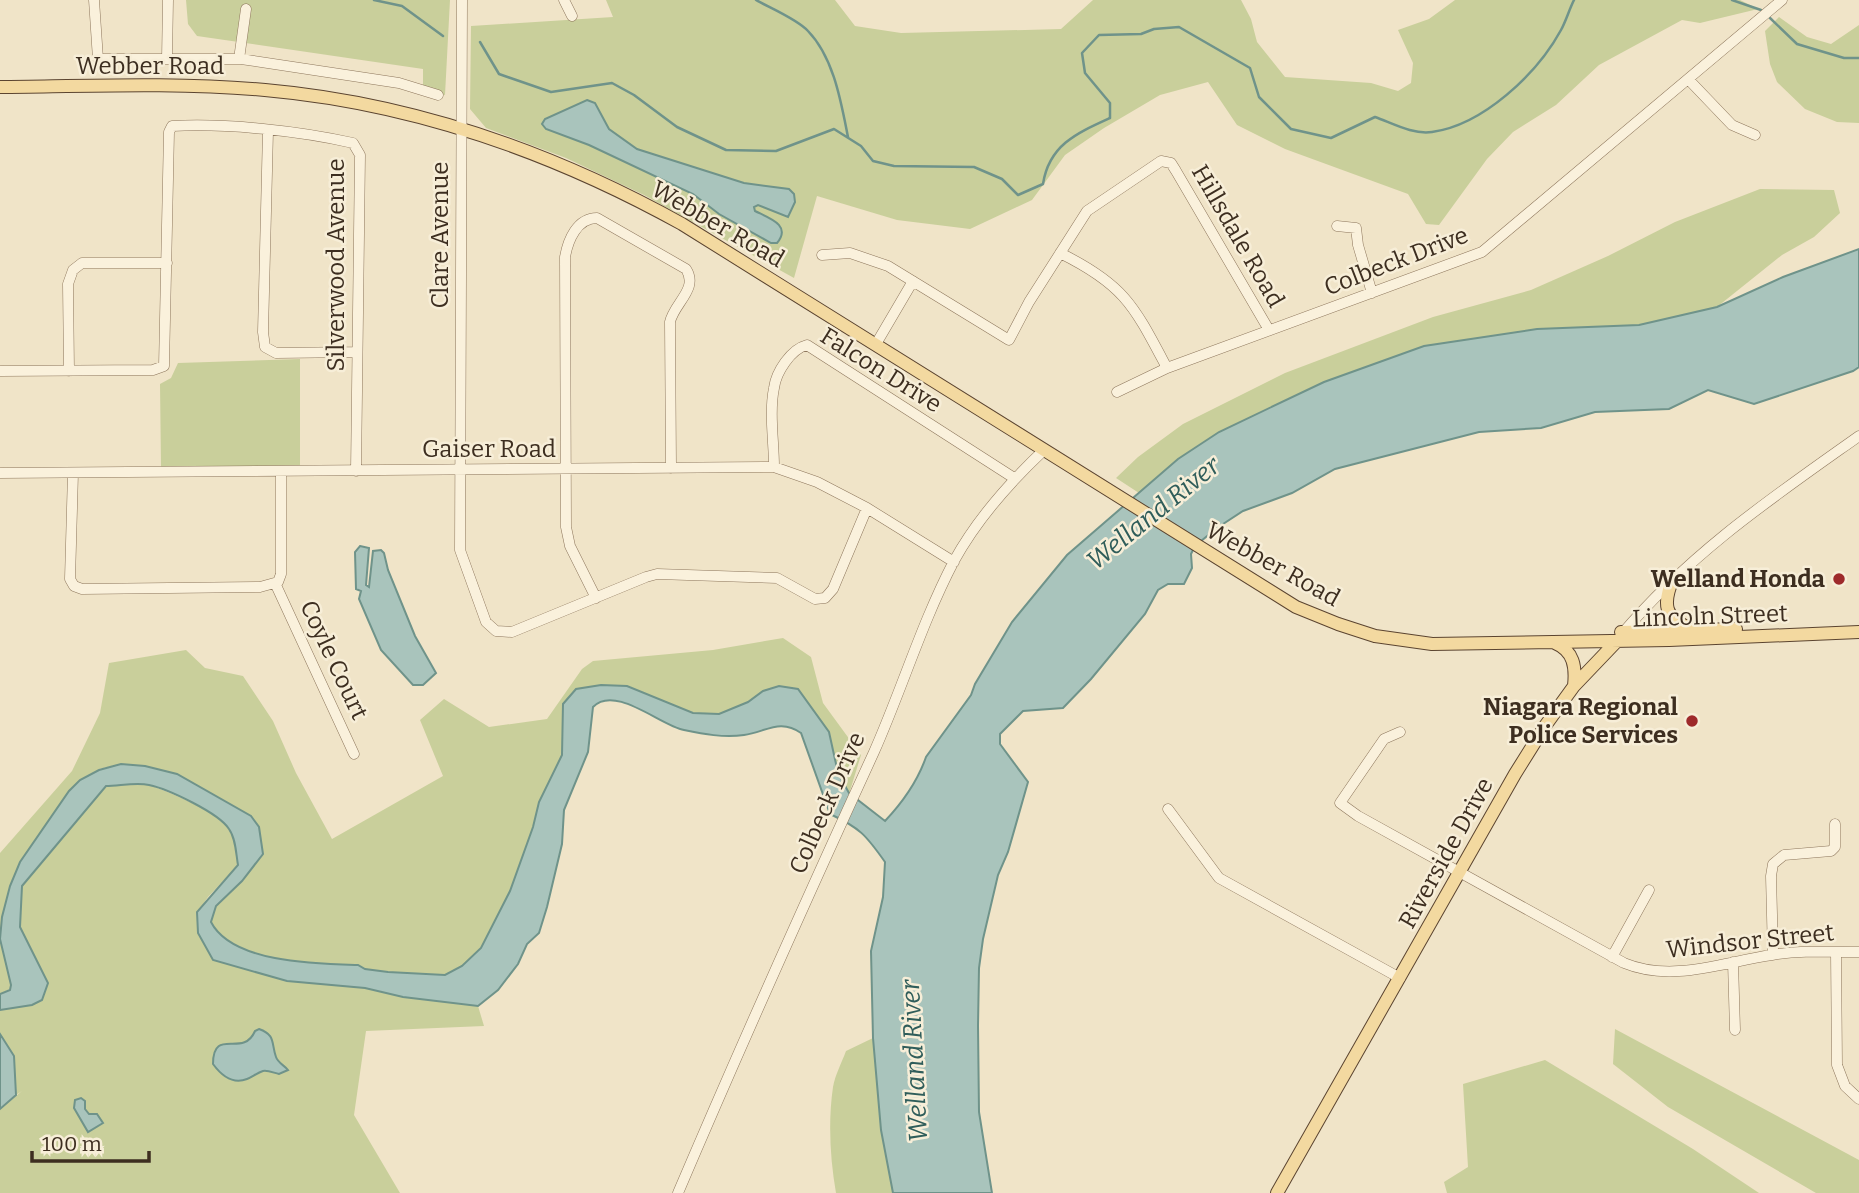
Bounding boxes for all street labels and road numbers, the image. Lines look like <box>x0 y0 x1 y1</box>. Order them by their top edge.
street label: Webber Road <box>76 52 224 80</box>
street label: Silverwood Avenue <box>322 158 350 372</box>
street label: Hillsdale Road <box>1186 160 1290 312</box>
street label: Clare Avenue <box>426 162 454 308</box>
street label: Webber Road <box>647 175 789 273</box>
street label: Colbeck Drive <box>1320 221 1472 301</box>
street label: Falcon Drive <box>815 322 947 418</box>
street label: Gaiser Road <box>422 435 556 463</box>
street label: Webber Road <box>1201 516 1345 612</box>
street label: Coyle Court <box>294 596 374 724</box>
street label: Lincoln Street <box>1632 599 1789 633</box>
street label: Colbeck Drive <box>783 728 871 878</box>
street label: Riverside Drive <box>1393 773 1499 933</box>
street label: Windsor Street <box>1665 918 1836 964</box>

